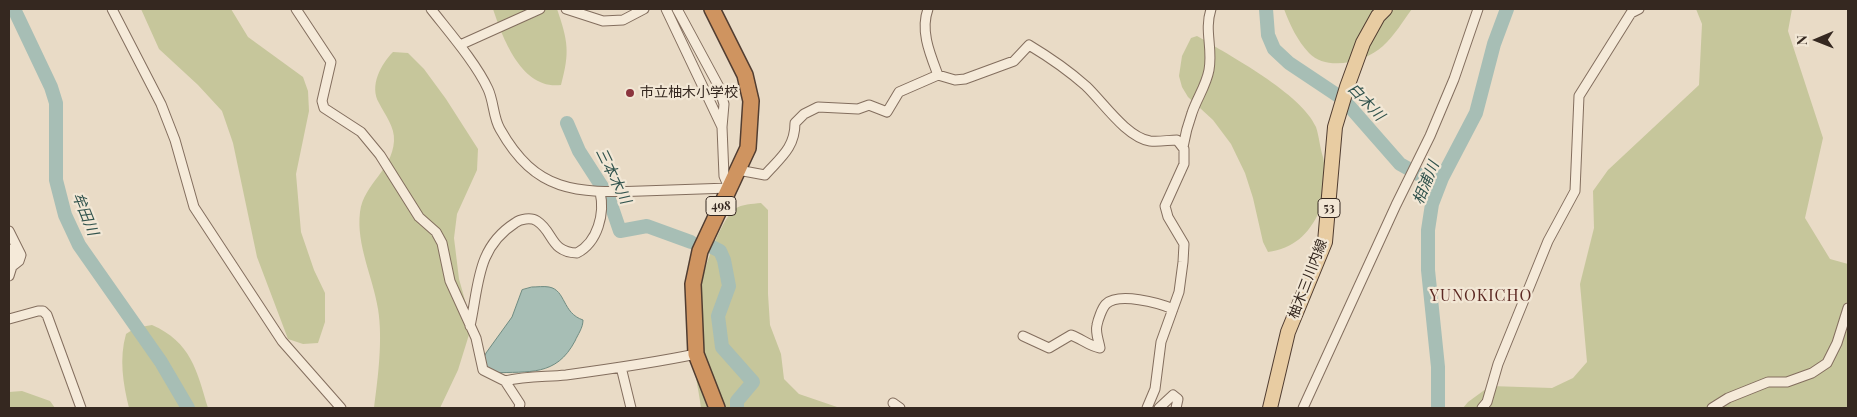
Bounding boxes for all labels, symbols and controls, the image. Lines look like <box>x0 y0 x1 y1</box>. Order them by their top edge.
north arrow <box>1792 15 1842 65</box>
text: N <box>1792 35 1811 45</box>
water label: 白木川 <box>1344 80 1388 124</box>
place label: 市立柚木小学校 <box>640 85 738 101</box>
marker: 市立柚木小学校 <box>624 87 636 99</box>
water label: 三本木川 <box>592 145 634 207</box>
water label: 相浦川 <box>1409 159 1443 207</box>
water label: 牟田川 <box>68 190 102 238</box>
road number: 498 <box>706 197 736 216</box>
road number: 53 <box>1318 198 1340 218</box>
street label: 柚木三川内線 <box>1285 237 1331 321</box>
district label: YUNOKICHO <box>1428 286 1534 306</box>

